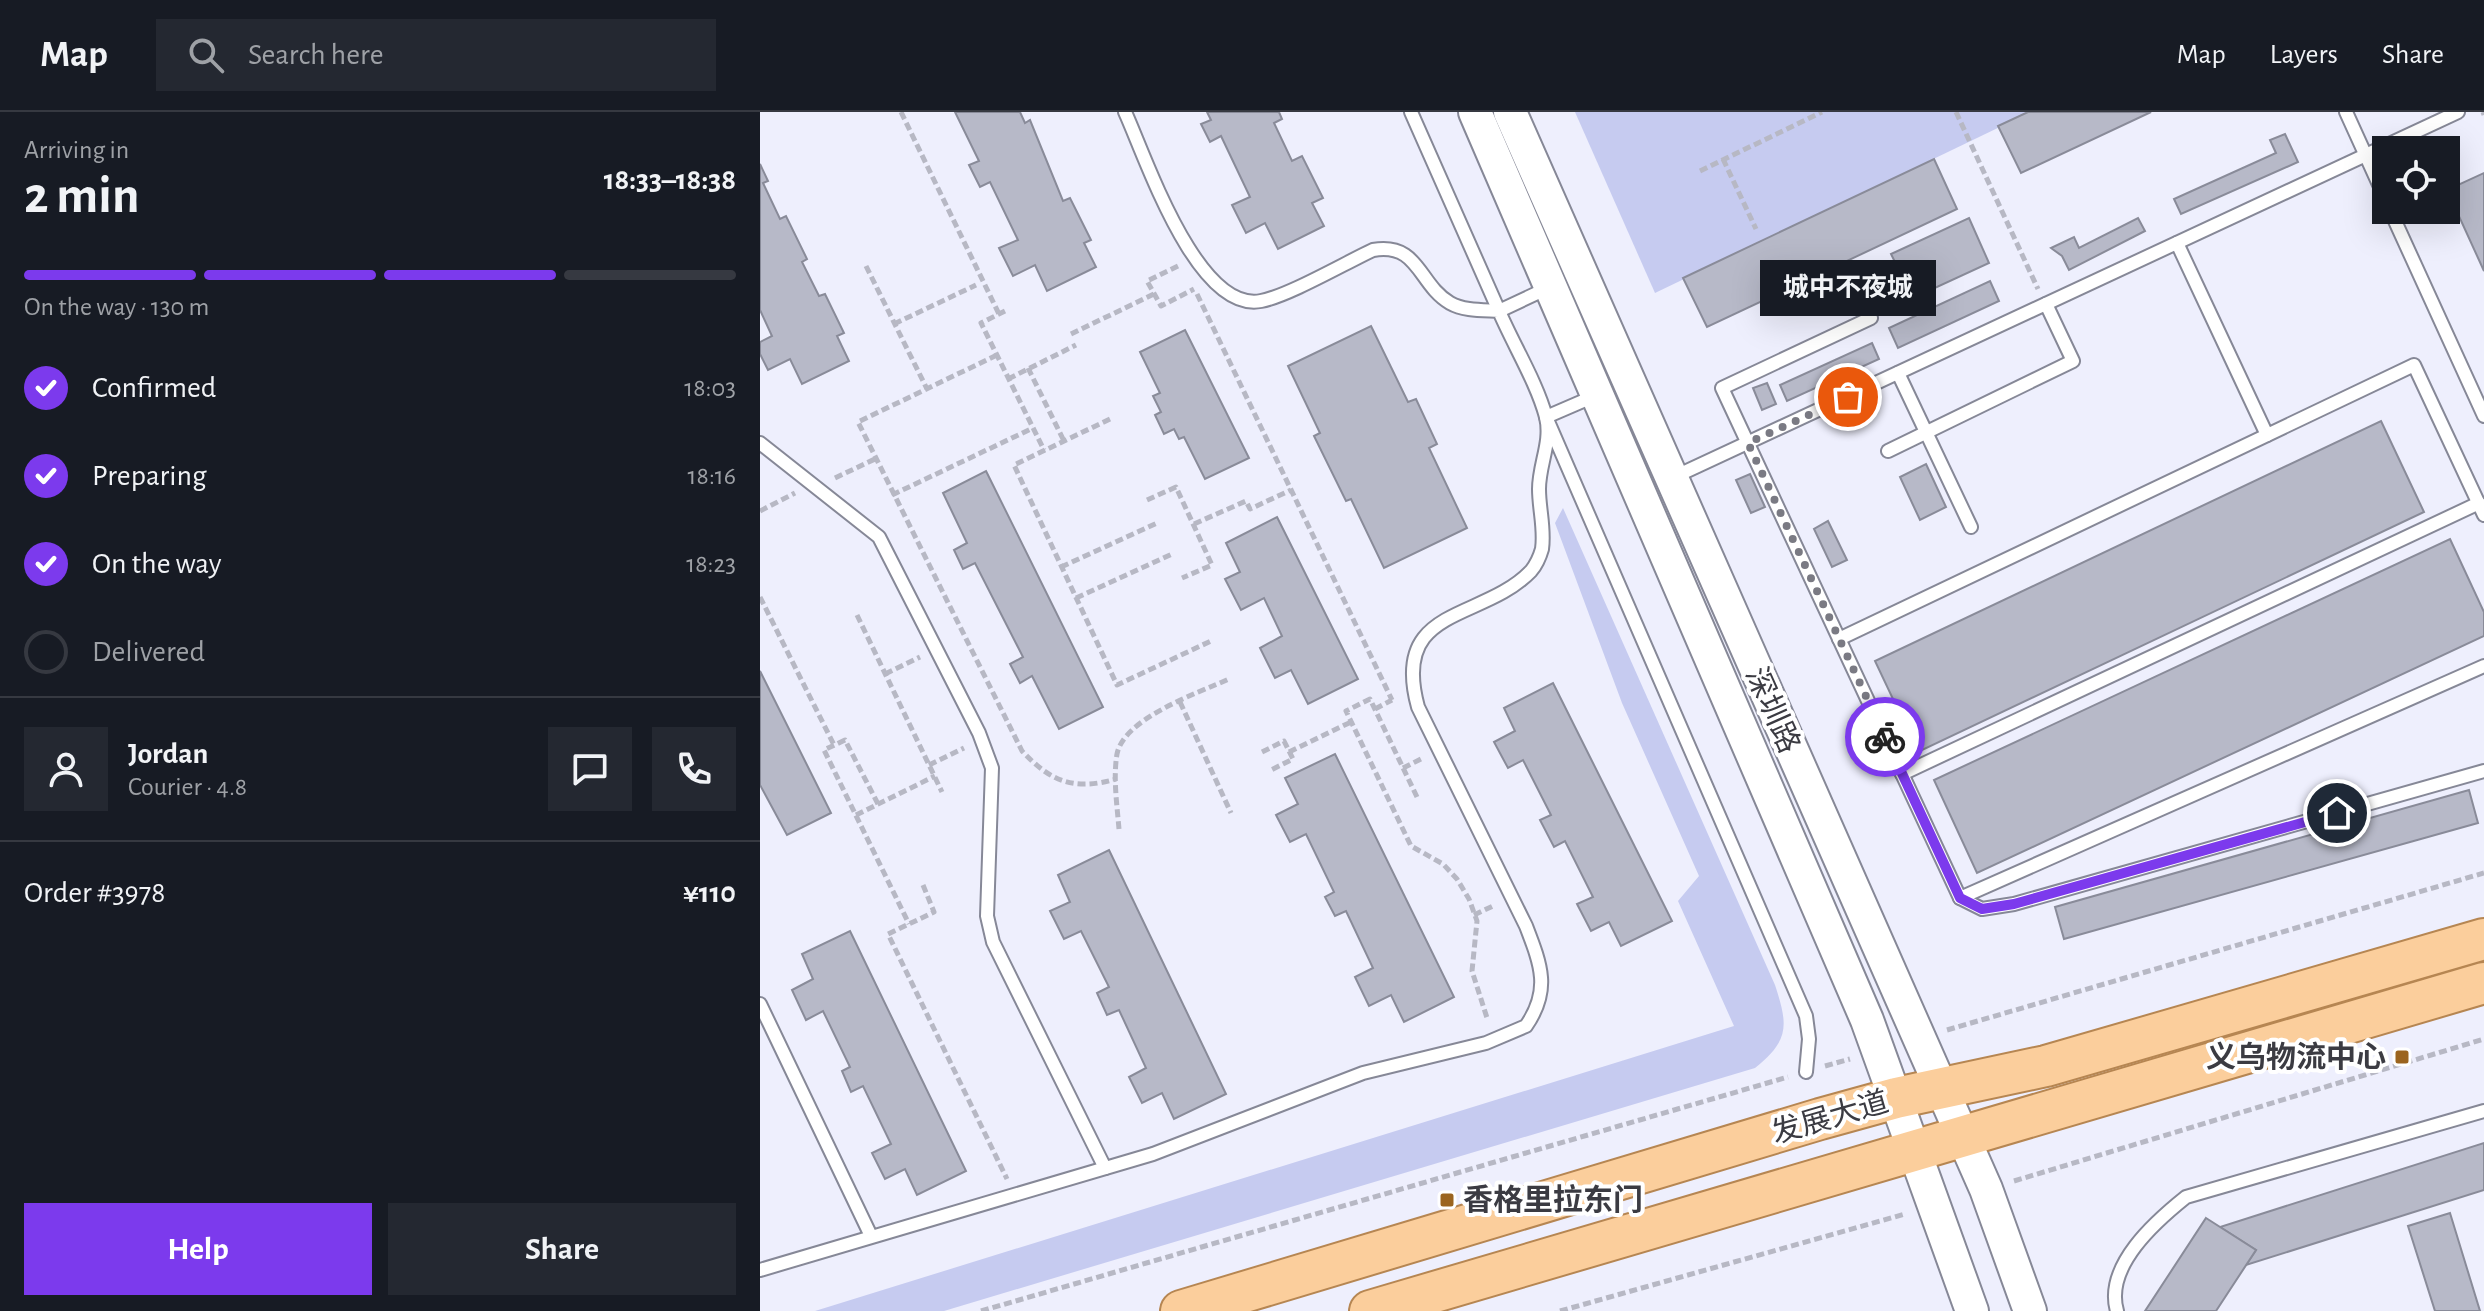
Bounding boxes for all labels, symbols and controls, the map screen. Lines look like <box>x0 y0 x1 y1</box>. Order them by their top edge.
search box <box>156 19 716 91</box>
icon: search <box>184 33 228 77</box>
text: Map <box>40 36 108 74</box>
text: Search here <box>248 40 384 70</box>
text: Map <box>2177 41 2226 69</box>
text: Layers <box>2270 41 2338 69</box>
text: Share <box>2382 41 2444 69</box>
map controls <box>2372 136 2460 224</box>
button: locate <box>2372 136 2460 224</box>
text: Arriving in <box>24 137 129 163</box>
text: 18:33–18:38 <box>604 165 736 195</box>
text: 2 min <box>24 170 139 222</box>
callout: 城中不夜城 <box>1760 261 1936 317</box>
text: 城中不夜城 <box>1783 275 1913 301</box>
text: On the way · 130 m <box>24 294 209 320</box>
pin <box>1814 363 1882 431</box>
icon: check <box>24 366 68 410</box>
text: Confirmed <box>92 373 216 403</box>
text: 18:03 <box>684 375 736 401</box>
icon: bag <box>1826 375 1870 419</box>
icon: check <box>24 454 68 498</box>
text: Preparing <box>92 461 207 491</box>
text: 18:16 <box>688 463 736 489</box>
icon: check <box>24 542 68 586</box>
text: On the way <box>92 549 221 579</box>
text: 18:23 <box>686 551 736 577</box>
text: Delivered <box>92 637 205 667</box>
street label: 深圳路 <box>1740 662 1806 758</box>
courier <box>1845 697 1925 777</box>
icon: bike <box>1863 715 1907 759</box>
button: person <box>24 727 108 811</box>
button: chat <box>548 727 632 811</box>
button: phone <box>652 727 736 811</box>
text: Jordan <box>128 739 208 769</box>
text: Courier · 4.8 <box>128 774 247 800</box>
pin <box>2303 779 2371 847</box>
icon: home <box>2315 791 2359 835</box>
text: Order #3978 <box>24 878 165 908</box>
text: ¥110 <box>683 878 736 908</box>
place label: 义乌物流中心 <box>2206 1041 2386 1073</box>
marker: 义乌物流中心 <box>2393 1048 2411 1066</box>
street label: 发展大道 <box>1768 1085 1892 1149</box>
place label: 香格里拉东门 <box>1463 1183 1643 1216</box>
marker: 香格里拉东门 <box>1438 1191 1456 1209</box>
button: Help <box>24 1203 372 1295</box>
button: Share <box>388 1203 736 1295</box>

